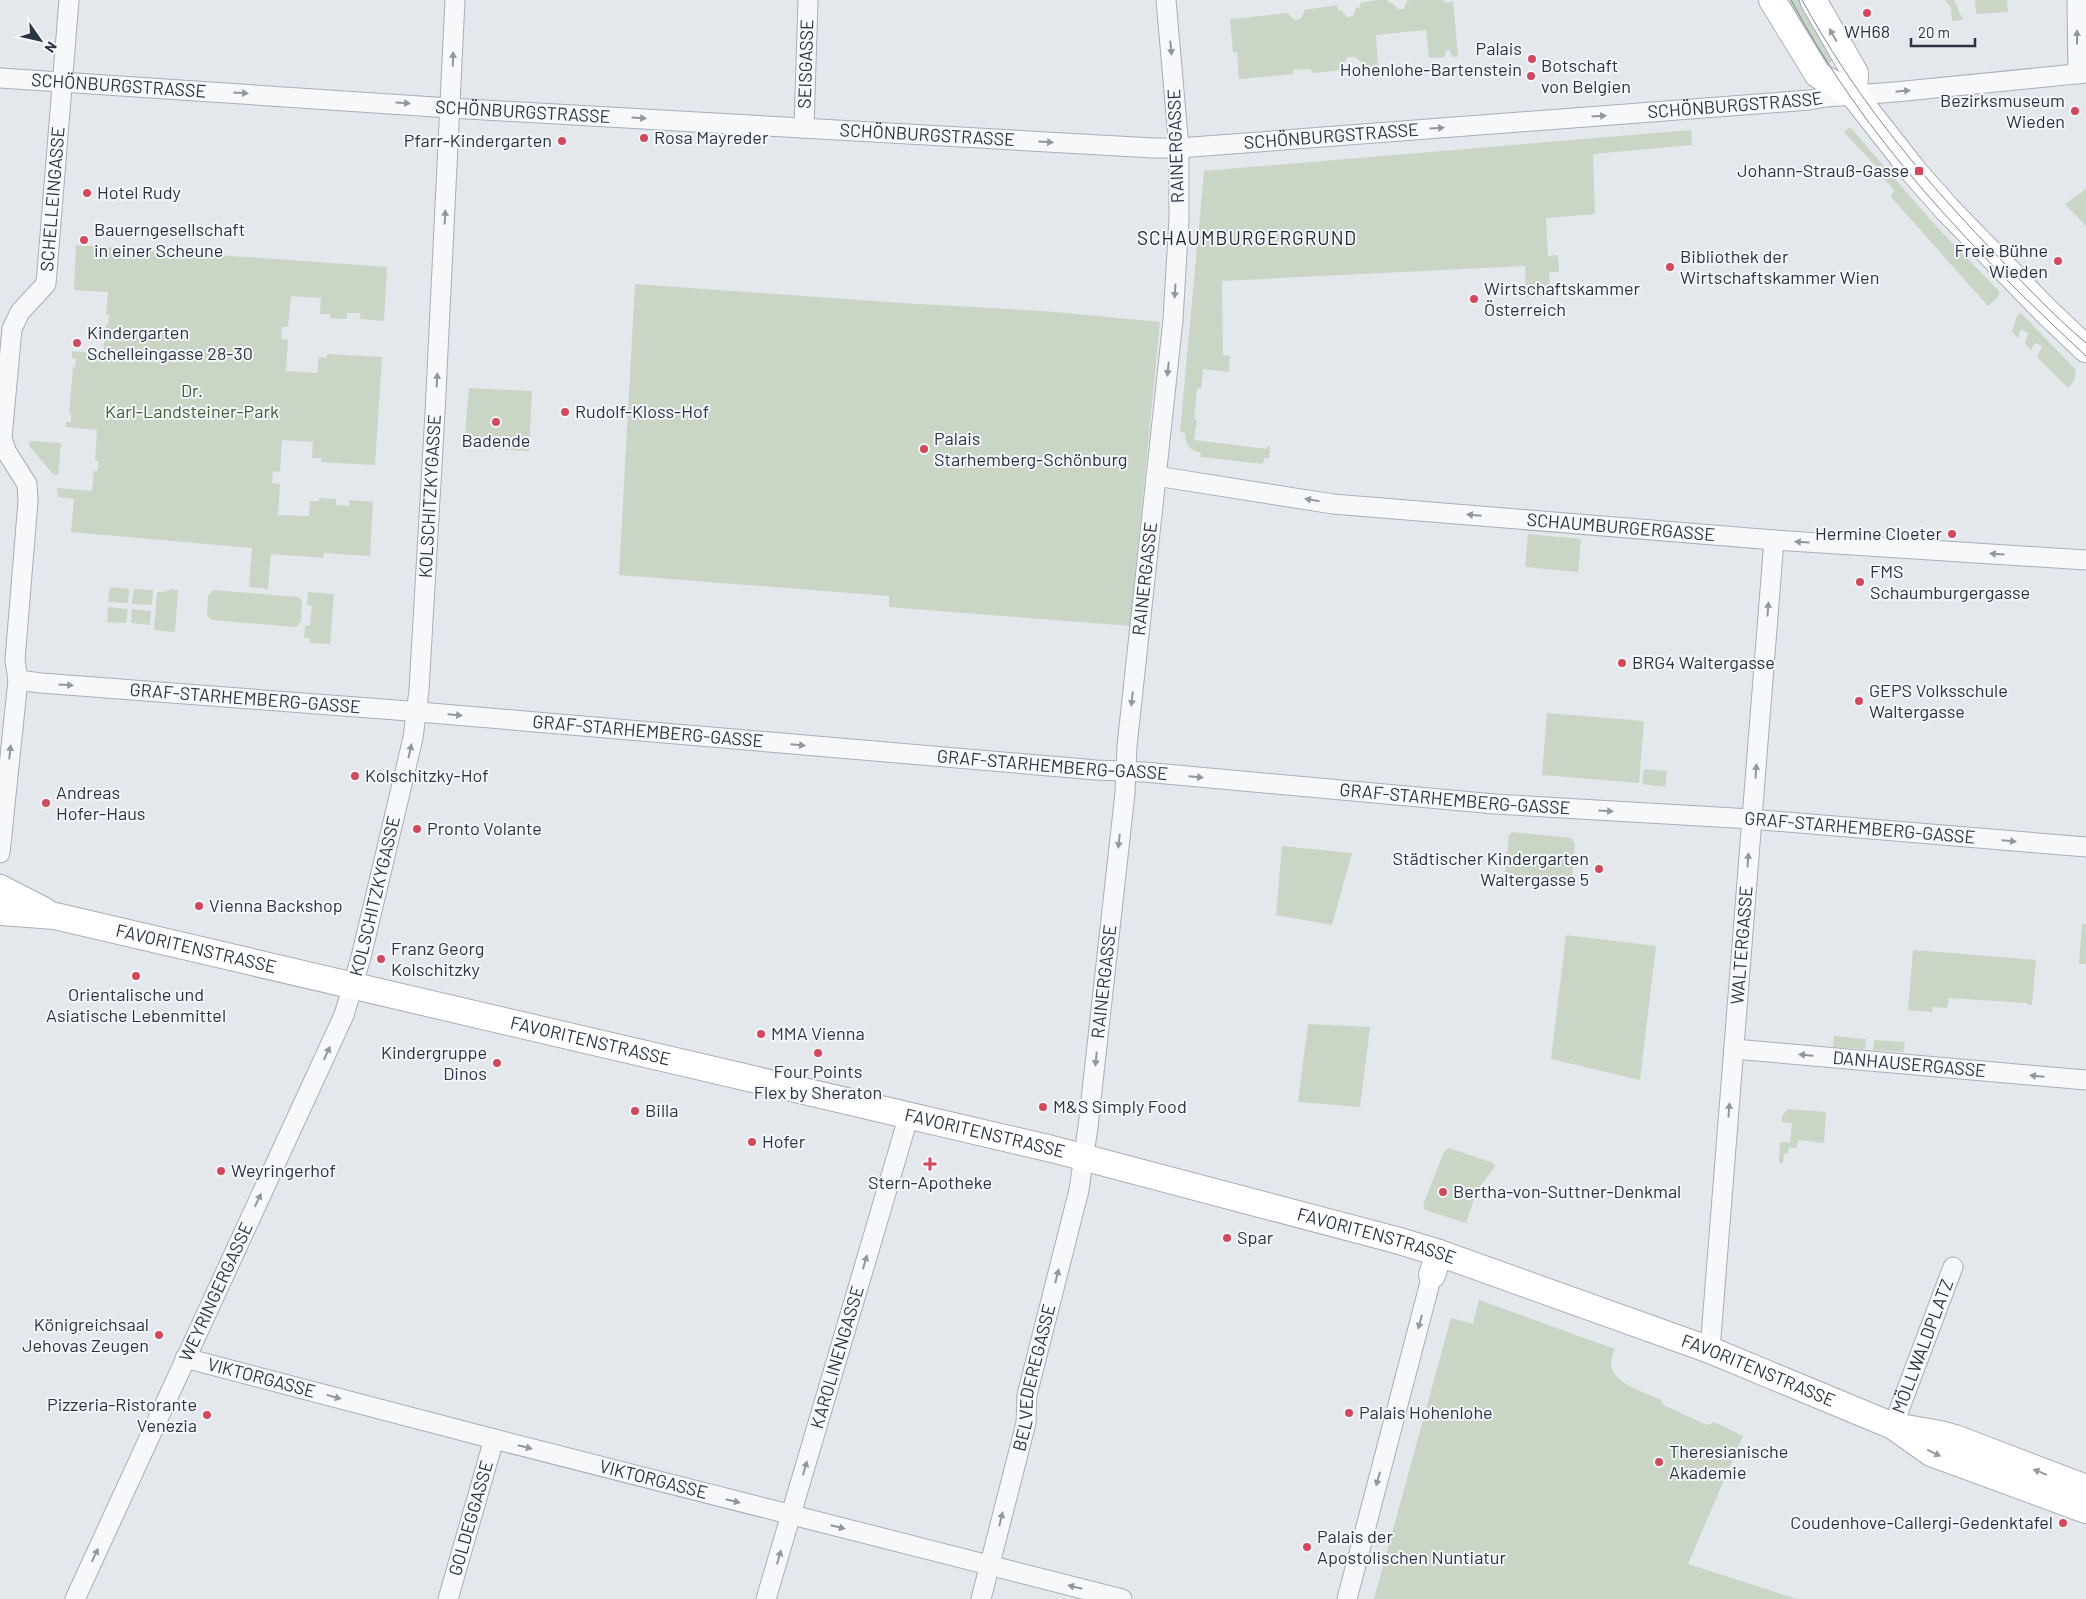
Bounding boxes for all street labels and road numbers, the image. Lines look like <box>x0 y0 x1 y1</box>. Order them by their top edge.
street label: SEISGASSE <box>793 19 817 109</box>
street label: SCHÖNBURGSTRASSE <box>30 68 207 102</box>
street label: SCHÖNBURGSTRASSE <box>1647 86 1824 122</box>
street label: RAINERGASSE <box>1162 89 1188 204</box>
street label: SCHÖNBURGSTRASSE <box>435 95 611 127</box>
street label: SCHÖNBURGSTRASSE <box>839 118 1016 150</box>
street label: SCHÖNBURGSTRASSE <box>1243 118 1420 153</box>
street label: SCHELLEINGASSE <box>35 126 69 272</box>
street label: KOLSCHITZKYGASSE <box>413 414 445 579</box>
street label: SCHAUMBURGERGASSE <box>1526 508 1716 545</box>
street label: RAINERGASSE <box>1127 521 1161 637</box>
street label: GRAF-STARHEMBERG-GASSE <box>129 678 362 717</box>
street label: GRAF-STARHEMBERG-GASSE <box>532 710 764 751</box>
street label: GRAF-STARHEMBERG-GASSE <box>936 744 1169 784</box>
street label: GRAF-STARHEMBERG-GASSE <box>1339 778 1571 818</box>
street label: GRAF-STARHEMBERG-GASSE <box>1744 807 1976 848</box>
street label: KOLSCHITZKYGASSE <box>344 813 404 979</box>
street label: WALTERGASSE <box>1725 885 1757 1005</box>
street label: FAVORITENSTRASSE <box>114 919 279 977</box>
street label: RAINERGASSE <box>1086 924 1120 1040</box>
street label: FAVORITENSTRASSE <box>508 1011 673 1070</box>
street label: DANHAUSERGASSE <box>1832 1046 1987 1081</box>
street label: FAVORITENSTRASSE <box>903 1103 1068 1162</box>
street label: FAVORITENSTRASSE <box>1295 1202 1459 1268</box>
street label: WEYRINGERGASSE <box>174 1219 257 1365</box>
street label: MÖLLWALDPLATZ <box>1887 1276 1957 1416</box>
street label: KAROLINENGASSE <box>805 1283 868 1431</box>
street label: BELVEDEREGASSE <box>1007 1301 1060 1453</box>
street label: FAVORITENSTRASSE <box>1679 1329 1839 1411</box>
street label: VIKTORGASSE <box>205 1352 318 1402</box>
street label: VIKTORGASSE <box>597 1454 710 1503</box>
street label: GOLDEGGASSE <box>443 1458 497 1578</box>

